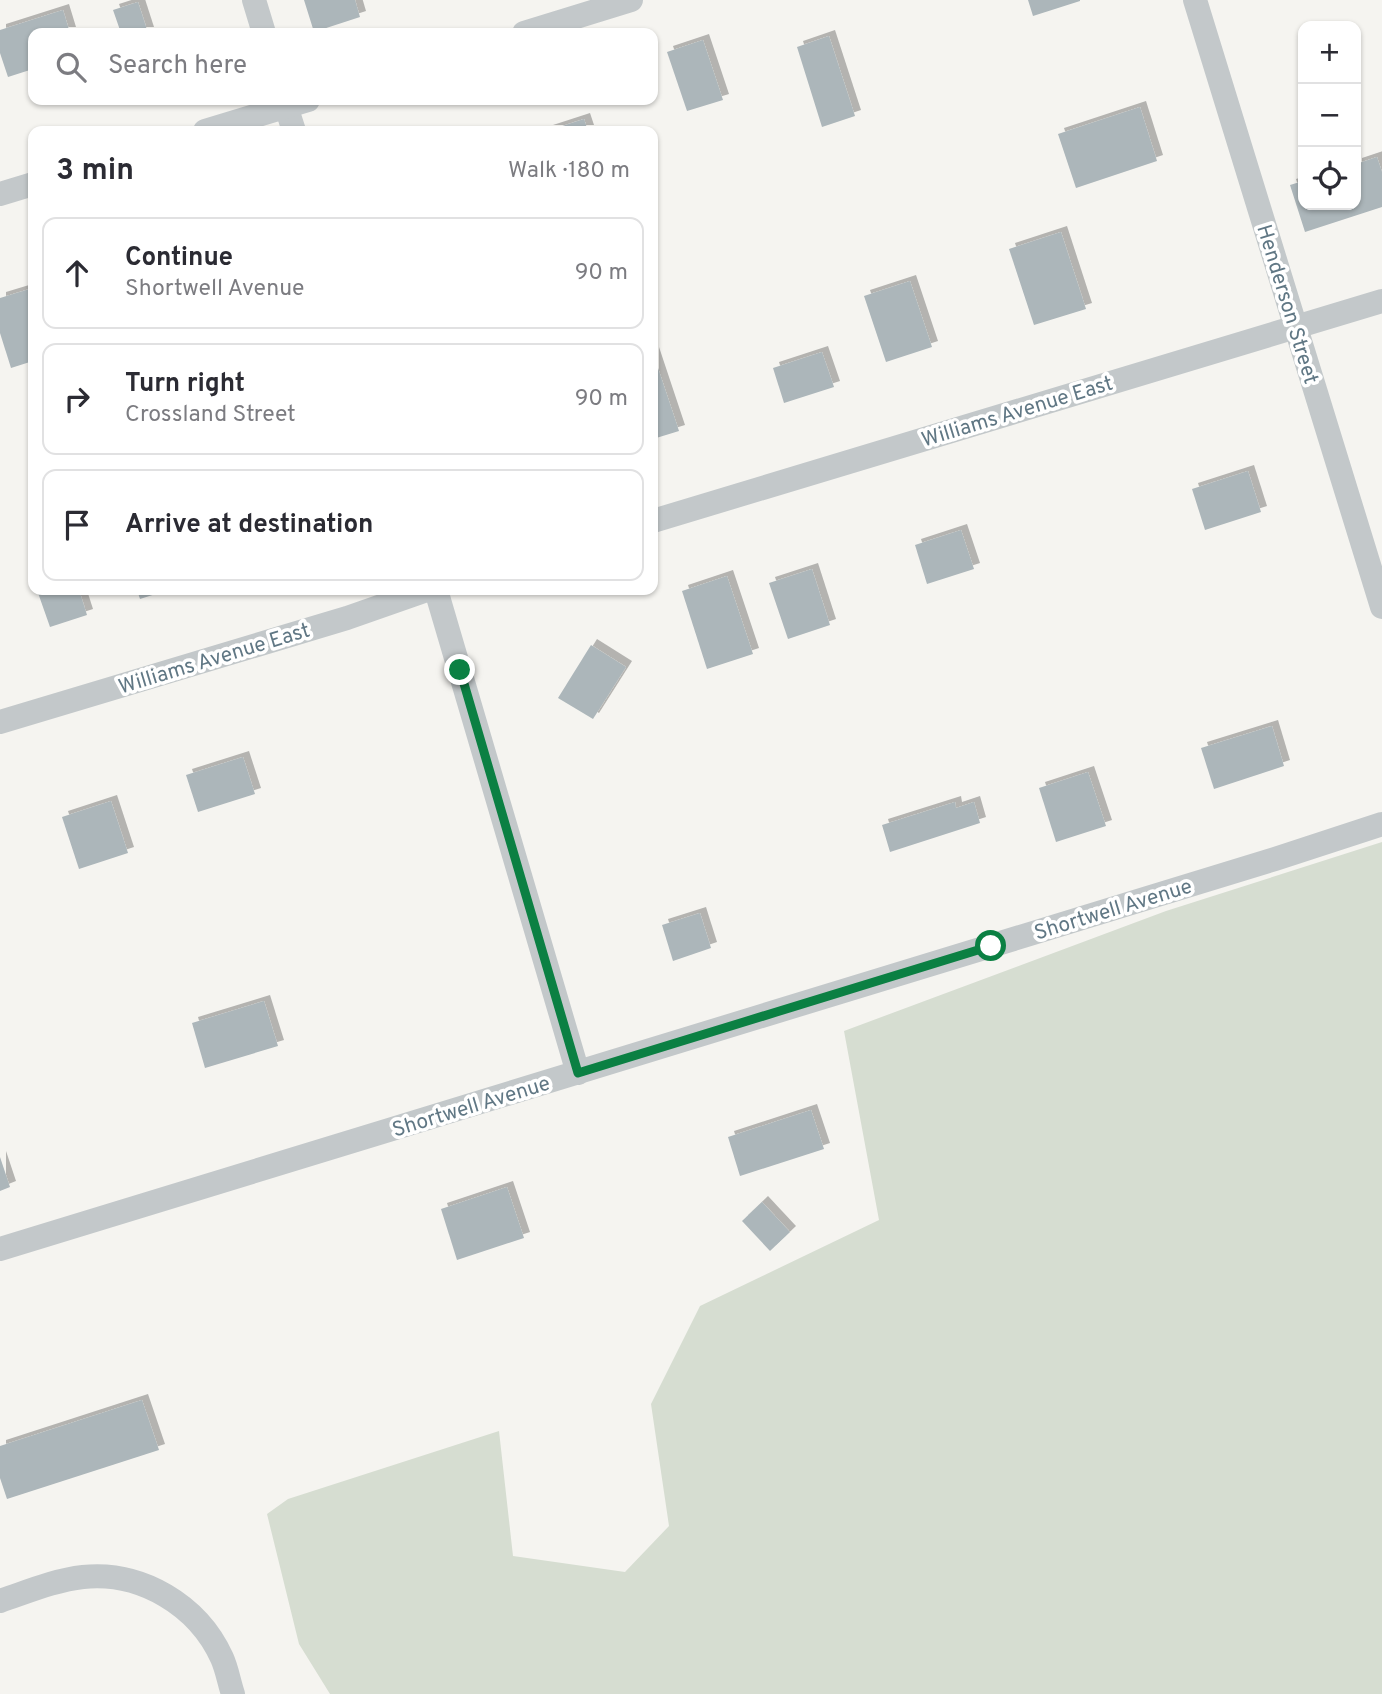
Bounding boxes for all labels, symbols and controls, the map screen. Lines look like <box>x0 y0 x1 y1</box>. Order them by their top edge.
map controls <box>1298 21 1361 210</box>
button: + <box>1298 21 1361 84</box>
search box <box>28 28 658 105</box>
icon: search <box>52 48 90 86</box>
text: Search here <box>108 50 247 83</box>
button: − <box>1298 84 1361 147</box>
button: locate <box>1298 147 1361 210</box>
text: 3 min <box>56 153 134 190</box>
text: Walk · 180 m <box>508 157 630 186</box>
street label: Henderson Street <box>1249 221 1324 388</box>
text: Continue <box>125 242 233 275</box>
icon: ahead <box>58 254 96 292</box>
text: 90 m <box>575 259 628 288</box>
text: Shortwell Avenue <box>125 275 304 304</box>
text: Turn right <box>125 368 245 401</box>
street label: Williams Avenue East <box>919 370 1116 454</box>
icon: right <box>58 380 96 418</box>
text: 90 m <box>575 385 628 414</box>
text: Crossland Street <box>125 401 296 430</box>
icon: arrive <box>58 506 96 544</box>
text: Arrive at destination <box>125 509 373 542</box>
street label: Williams Avenue East <box>116 617 313 701</box>
route end <box>444 654 475 685</box>
street label: Shortwell Avenue <box>1031 874 1196 947</box>
route start <box>975 930 1006 961</box>
street label: Shortwell Avenue <box>389 1071 554 1144</box>

